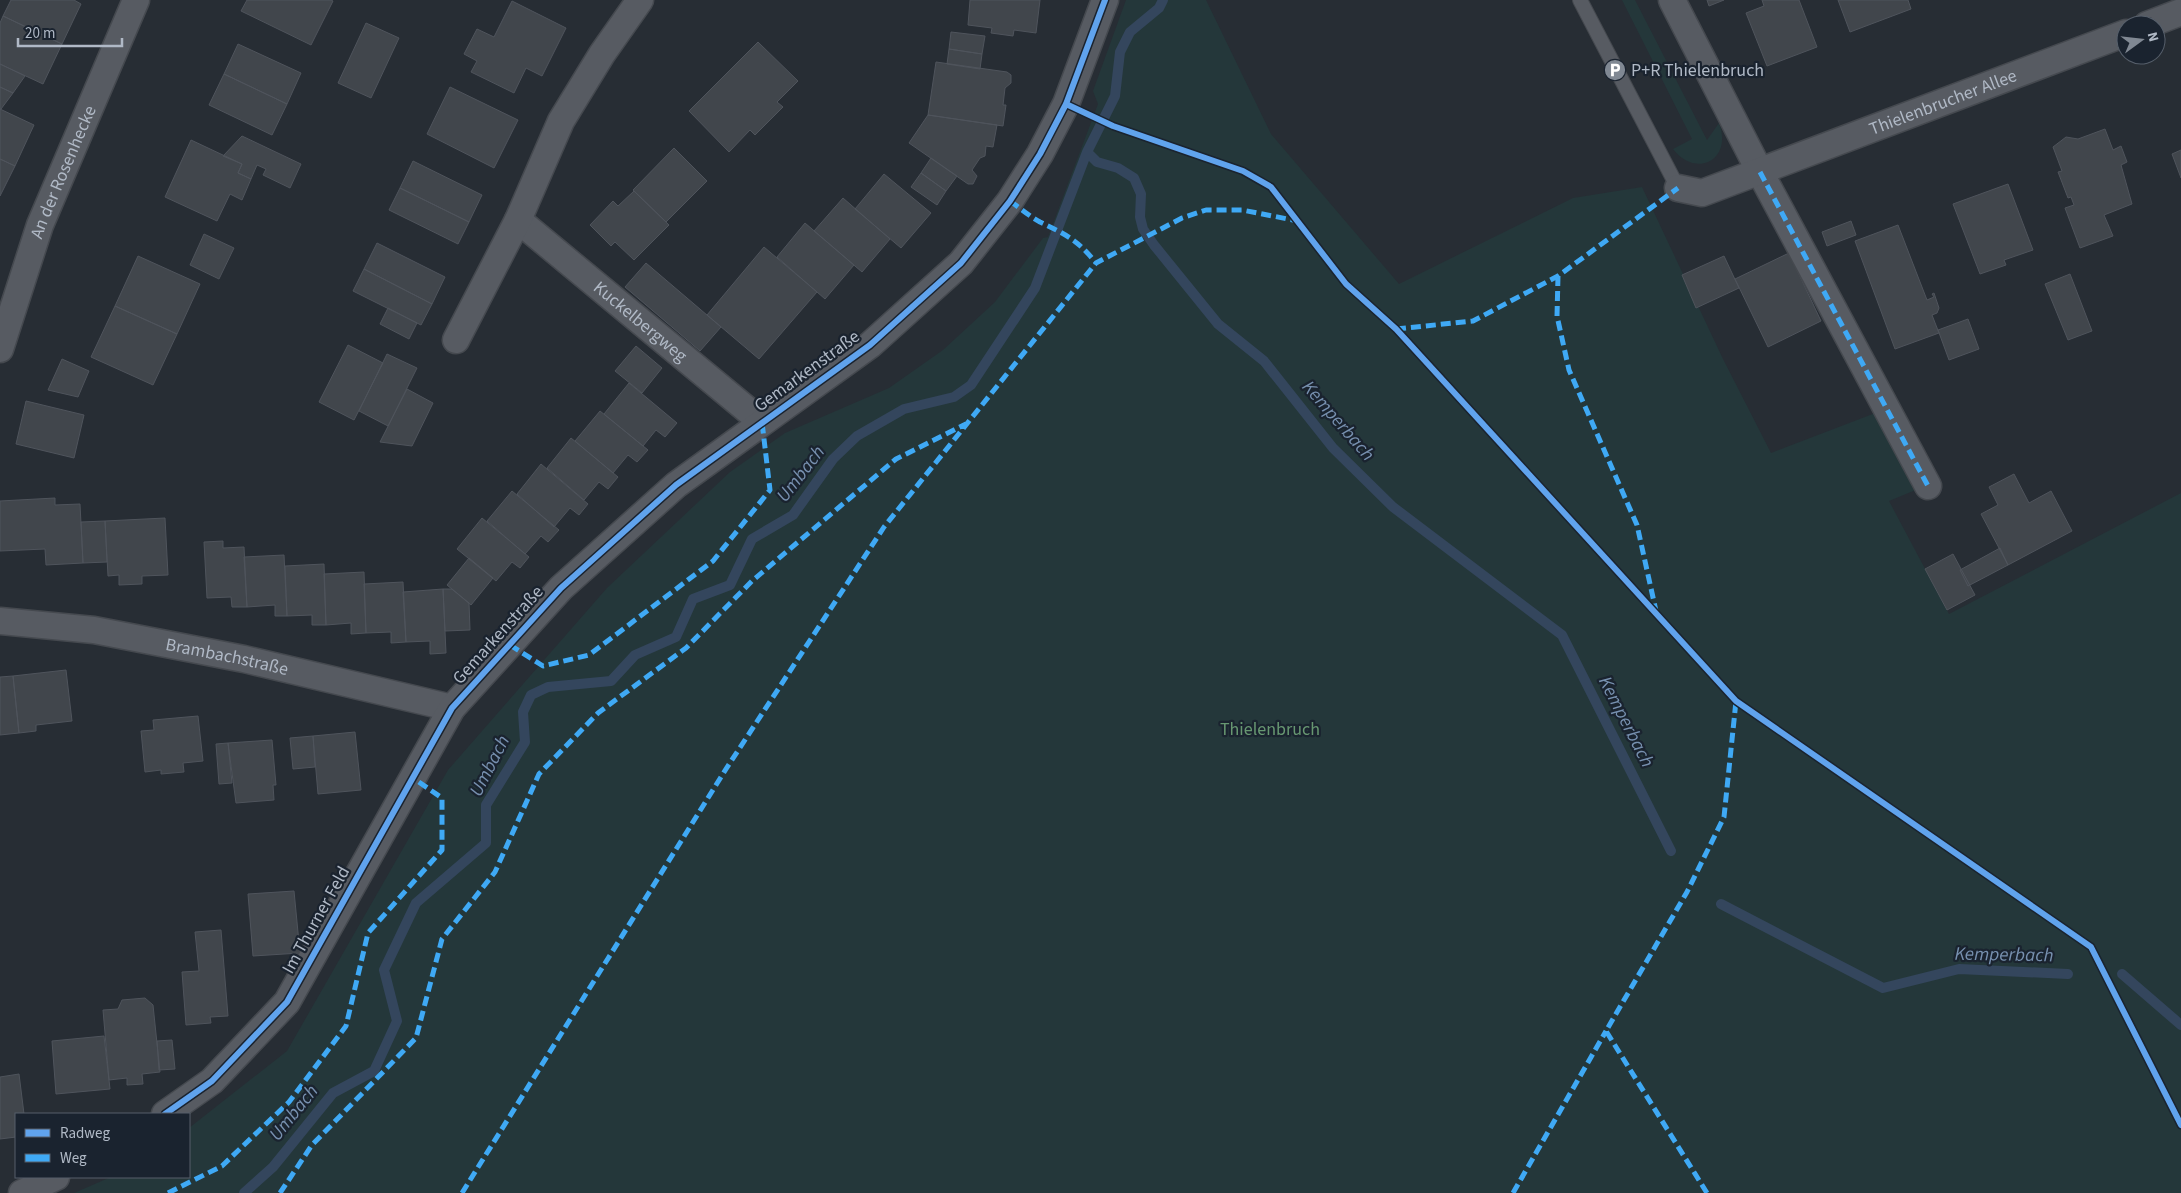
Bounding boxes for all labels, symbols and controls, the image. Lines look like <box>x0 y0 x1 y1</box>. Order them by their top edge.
scale bar <box>18 15 121 47</box>
north arrow <box>2116 15 2166 65</box>
text: 20 m <box>25 23 55 44</box>
text: N <box>2142 30 2163 44</box>
parking icon: P+R Thielenbruch <box>1603 58 1627 82</box>
place label: P+R Thielenbruch <box>1631 58 1764 83</box>
street label: Thielenbrucher Allee <box>1866 63 2020 141</box>
street label: An der Rosenhecke <box>24 101 102 242</box>
street label: Kuckelbergweg <box>588 275 693 368</box>
street label: Gemarkenstraße <box>749 324 865 418</box>
water label: Kemperbach <box>1295 375 1381 467</box>
water label: Umbach <box>770 440 832 508</box>
street label: Gemarkenstraße <box>447 580 549 690</box>
street label: Brambachstraße <box>163 632 291 682</box>
water label: Kemperbach <box>1591 672 1661 772</box>
park label: Thielenbruch <box>1220 717 1320 742</box>
water label: Umbach <box>463 731 517 801</box>
street label: Im Thurner Feld <box>276 862 356 978</box>
water label: Kemperbach <box>1954 941 2054 969</box>
water label: Umbach <box>263 1079 325 1147</box>
legend <box>15 1113 190 1178</box>
text: Radweg <box>60 1123 110 1144</box>
text: Weg <box>60 1148 87 1169</box>

